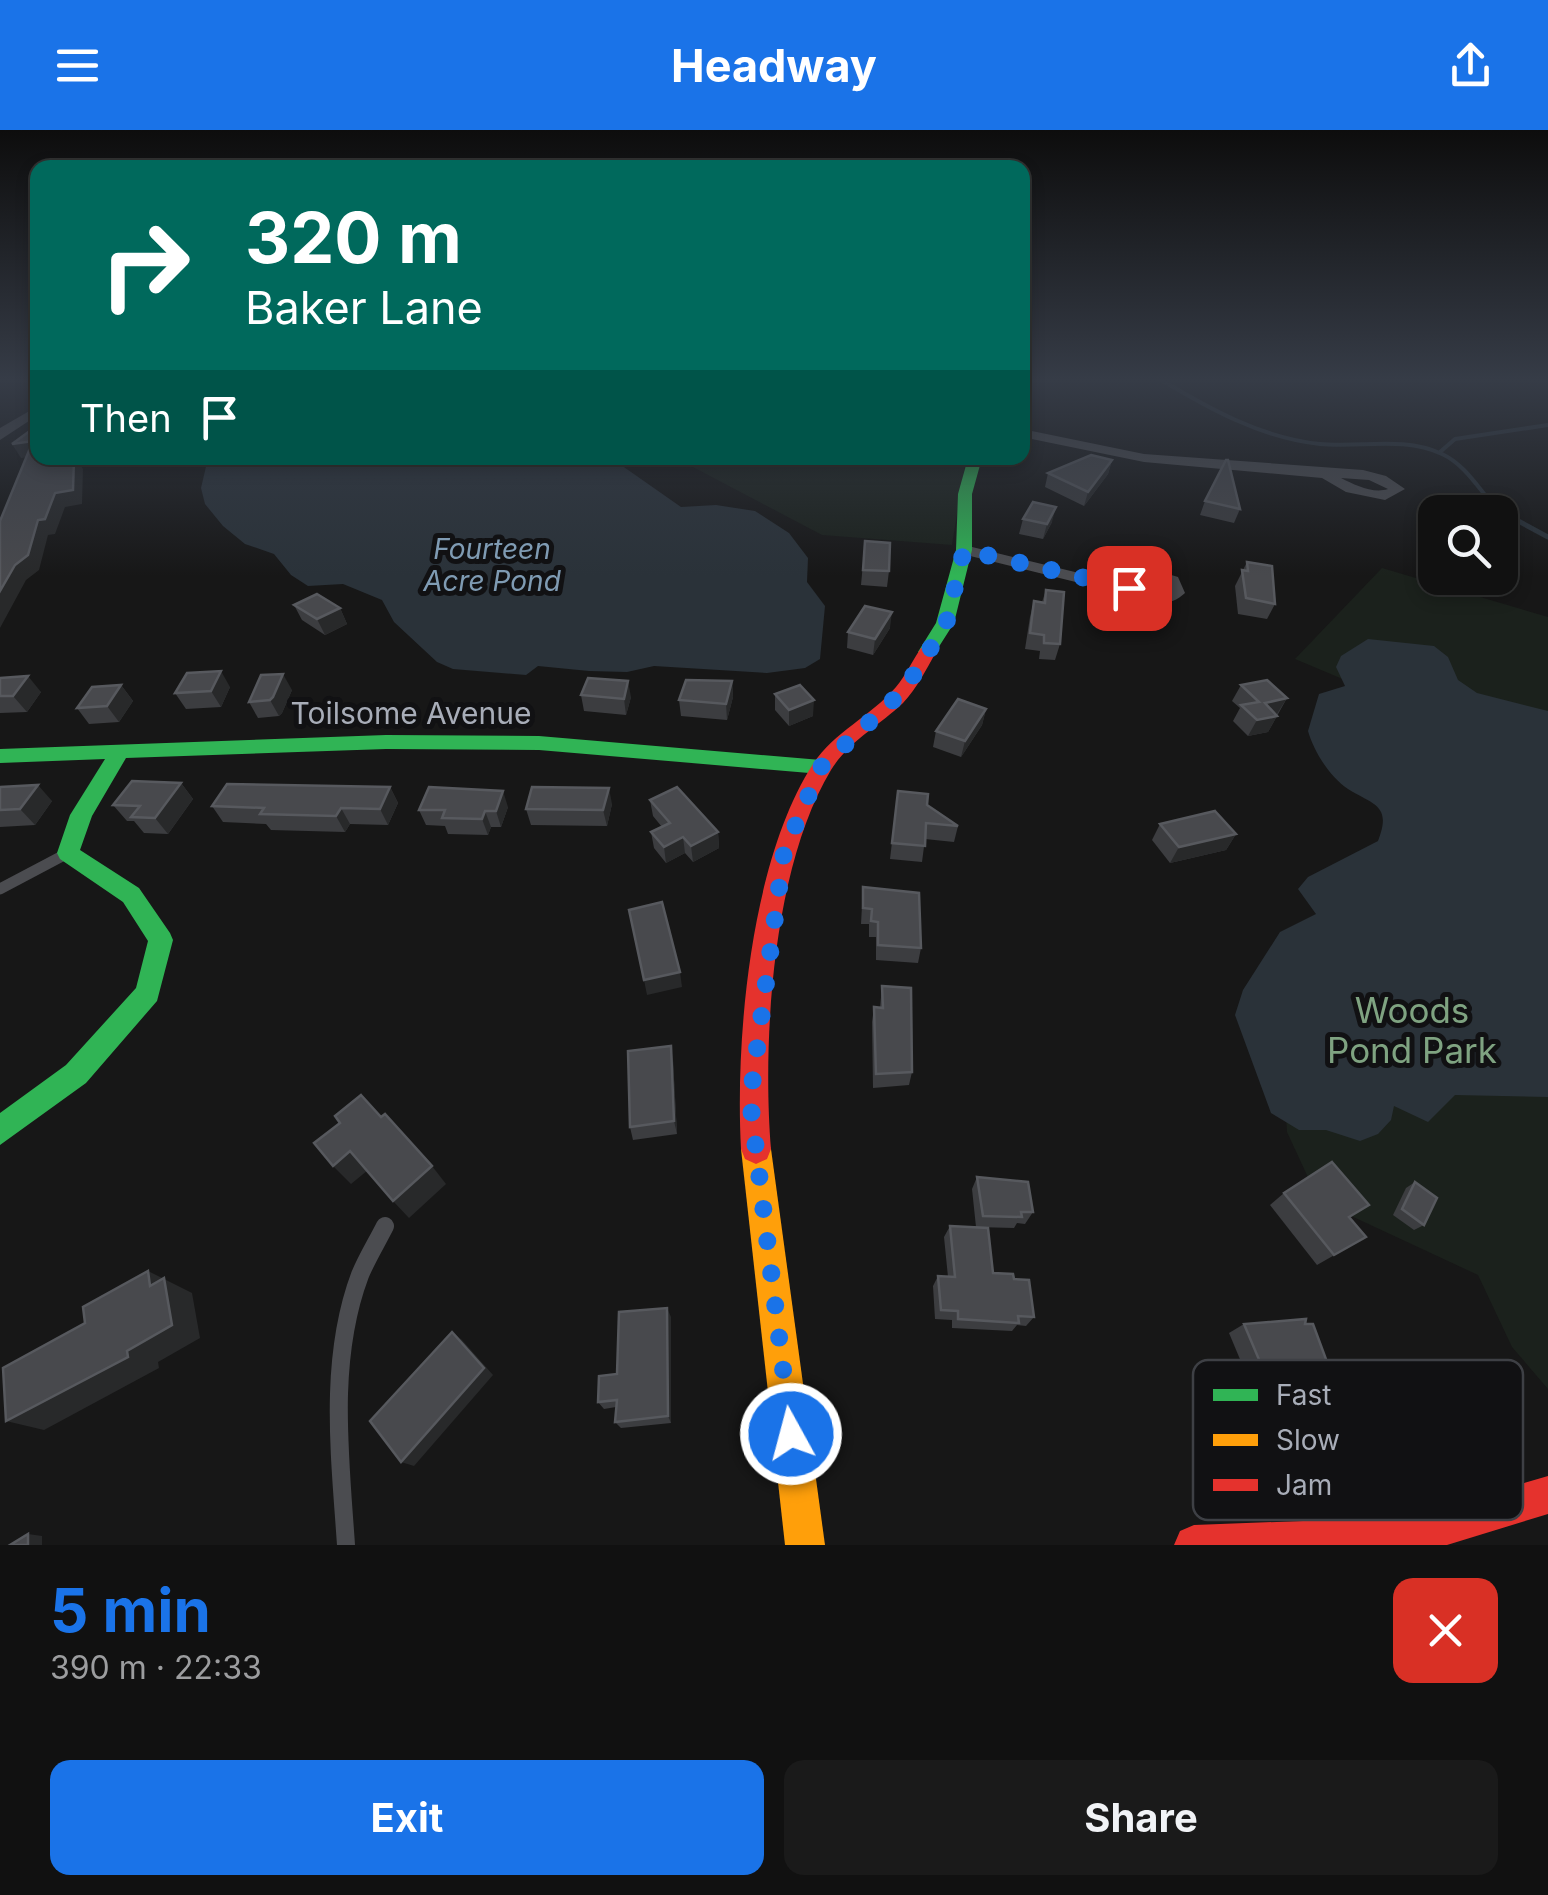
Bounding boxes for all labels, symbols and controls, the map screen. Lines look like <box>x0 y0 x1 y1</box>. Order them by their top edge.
icon: menu <box>50 38 105 93</box>
text: Headway <box>671 38 877 93</box>
icon: share <box>1443 38 1498 93</box>
text: 320 m <box>245 195 462 280</box>
icon: right <box>80 200 210 330</box>
text: Baker Lane <box>245 280 483 335</box>
icon: arrive <box>192 390 247 445</box>
text: Then <box>80 395 172 441</box>
map controls <box>1418 495 1518 595</box>
button: search <box>1418 495 1518 595</box>
water label: Fourteen Acre Pond <box>422 532 562 598</box>
pin <box>1087 546 1172 631</box>
icon: arrive <box>1102 561 1157 616</box>
street label: Toilsome Avenue <box>291 695 531 731</box>
park label: Woods Pond Park <box>1327 989 1497 1071</box>
legend <box>1193 1360 1523 1520</box>
text: Fast <box>1276 1378 1332 1412</box>
position arrow <box>739 1382 843 1486</box>
text: Slow <box>1276 1423 1340 1457</box>
text: Jam <box>1276 1468 1332 1502</box>
text: 5 min <box>50 1574 211 1646</box>
button: close <box>1393 1578 1498 1683</box>
text: 390 m · 22:33 <box>50 1648 262 1687</box>
button: Exit <box>50 1760 764 1875</box>
button: Share <box>784 1760 1498 1875</box>

